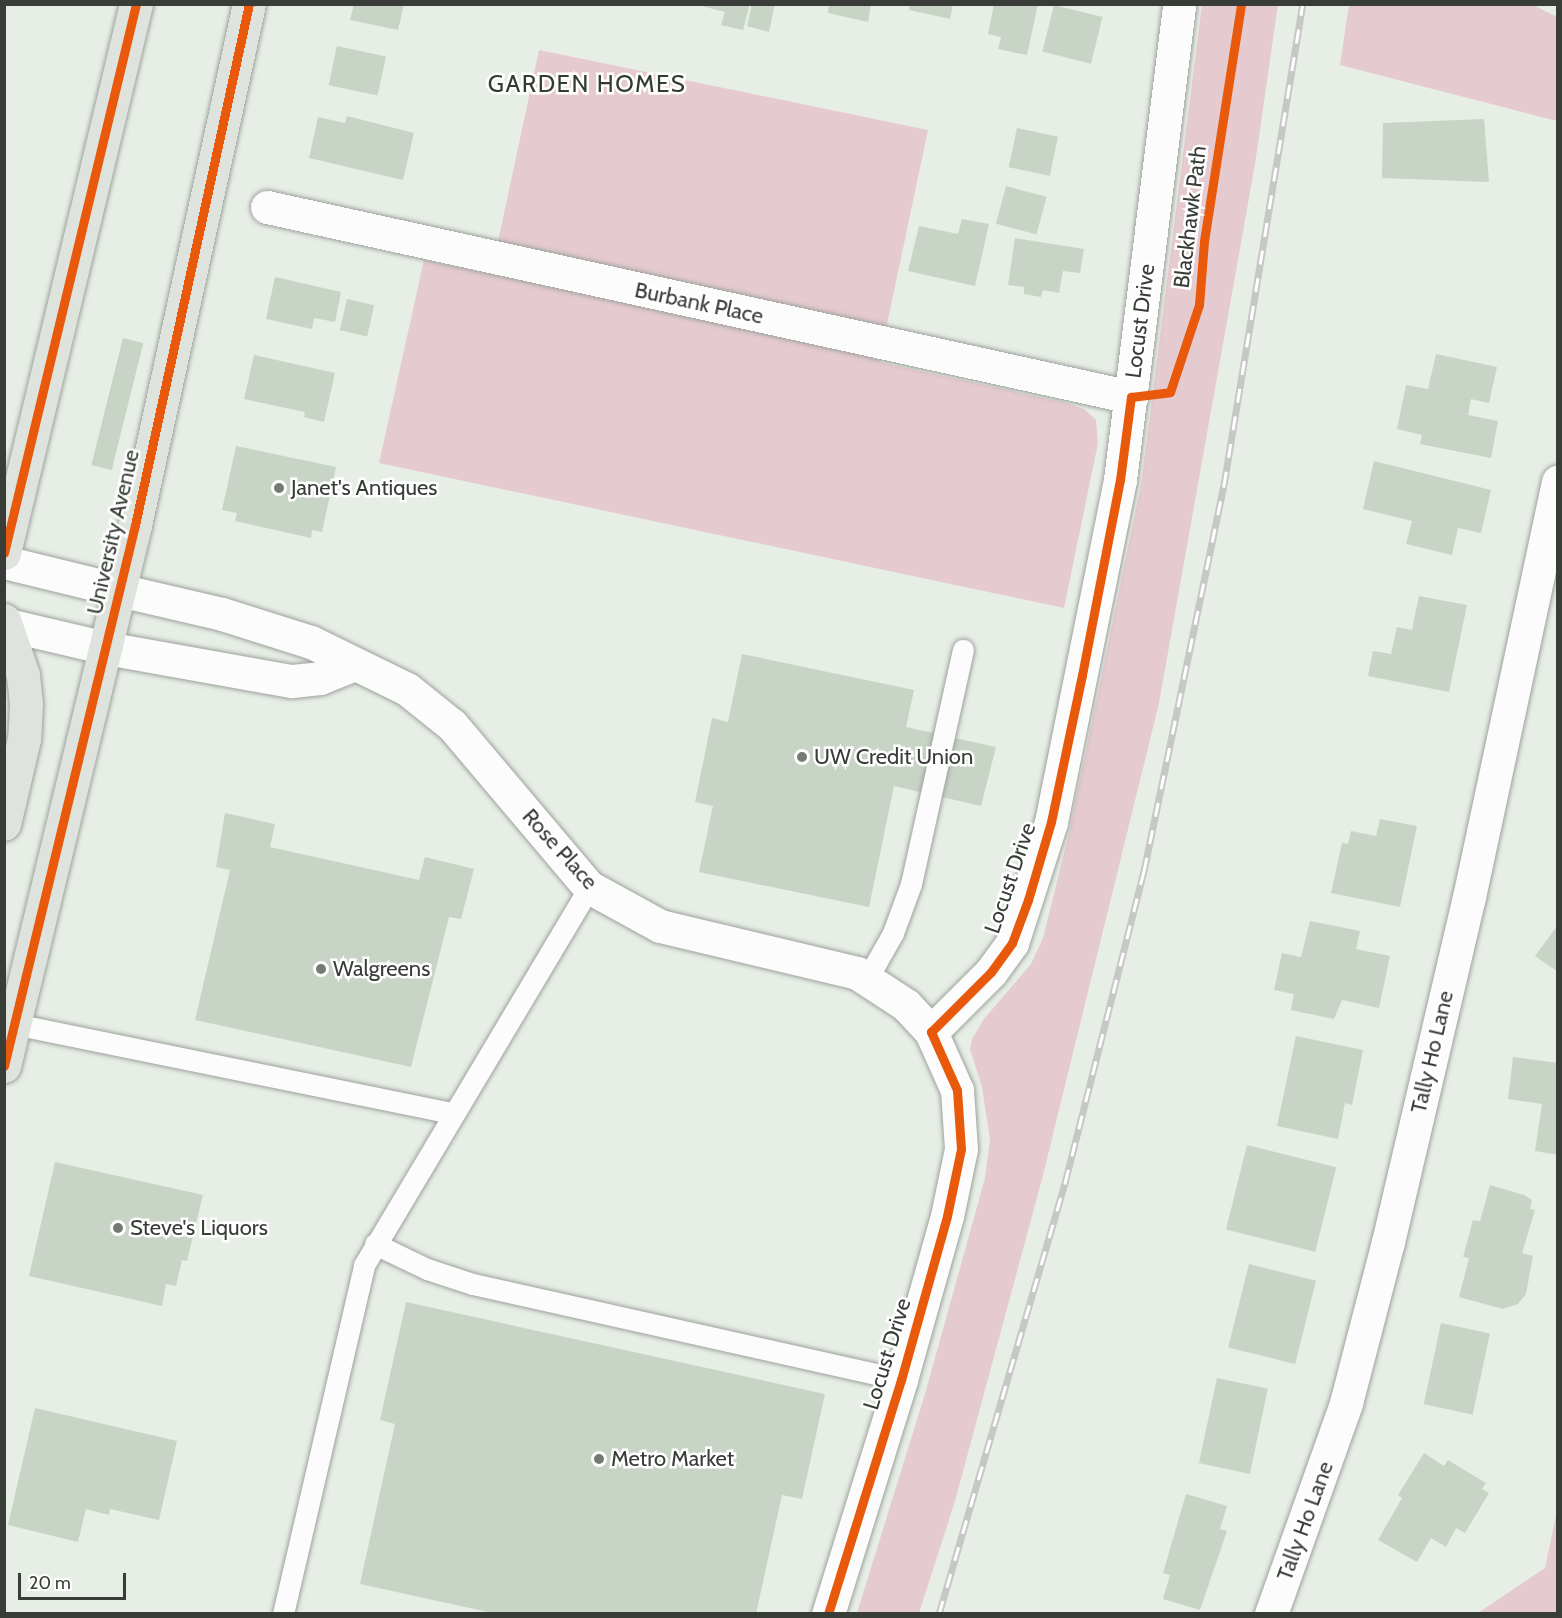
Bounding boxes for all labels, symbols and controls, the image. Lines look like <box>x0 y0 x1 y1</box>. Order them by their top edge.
district label: GARDEN HOMES <box>488 70 686 98</box>
street label: Blackhawk Path <box>1168 144 1212 290</box>
street label: Locust Drive <box>1120 262 1160 380</box>
street label: Burbank Place <box>632 277 766 329</box>
street label: University Avenue <box>81 447 145 617</box>
place label: Janet's Antiques <box>291 475 437 501</box>
marker: Janet's Antiques <box>272 481 286 495</box>
place label: UW Credit Union <box>814 744 973 770</box>
marker: UW Credit Union <box>795 750 809 764</box>
street label: Rose Place <box>517 803 603 895</box>
street label: Locust Drive <box>979 819 1041 937</box>
place label: Walgreens <box>333 956 430 982</box>
marker: Walgreens <box>314 962 328 976</box>
street label: Tally Ho Lane <box>1405 988 1459 1116</box>
place label: Steve's Liquors <box>130 1215 268 1241</box>
marker: Steve's Liquors <box>111 1221 125 1235</box>
street label: Locust Drive <box>858 1295 916 1413</box>
place label: Metro Market <box>611 1446 734 1472</box>
marker: Metro Market <box>592 1452 606 1466</box>
street label: Tally Ho Lane <box>1271 1458 1339 1584</box>
scale bar <box>21 1561 129 1599</box>
text: 20 m <box>29 1572 71 1594</box>

